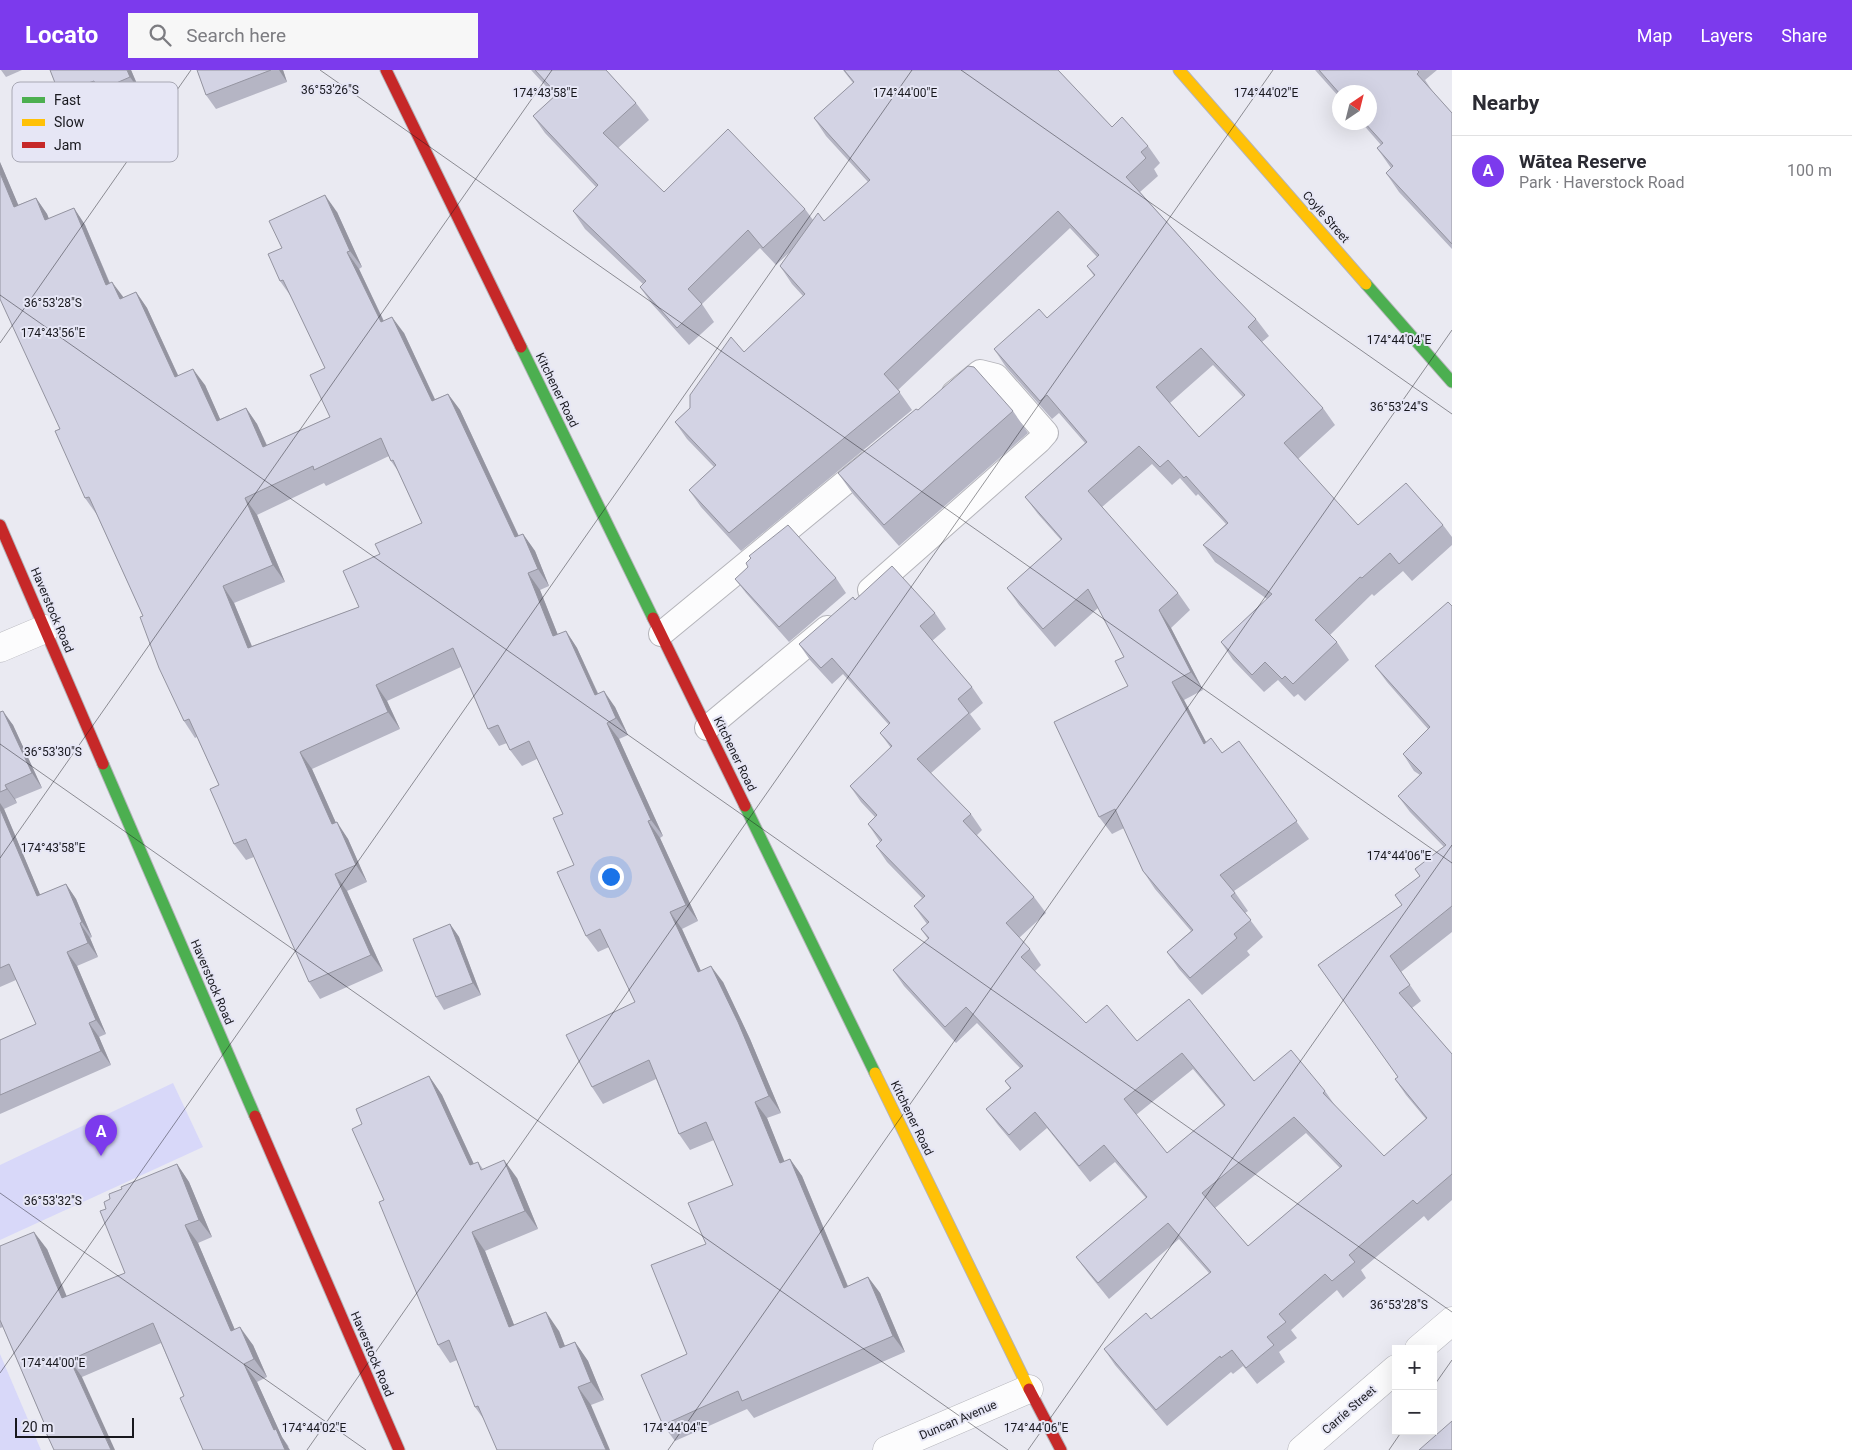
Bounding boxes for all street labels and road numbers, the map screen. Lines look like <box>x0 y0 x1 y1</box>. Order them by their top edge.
street label: Coyle Street <box>1300 188 1352 246</box>
street label: Kitchener Road <box>533 350 581 430</box>
street label: Haverstock Road <box>28 565 76 655</box>
street label: Kitchener Road <box>711 714 759 794</box>
street label: Haverstock Road <box>188 937 236 1027</box>
street label: Kitchener Road <box>888 1078 936 1158</box>
street label: Haverstock Road <box>348 1309 396 1399</box>
street label: Carrie Street <box>1319 1383 1379 1437</box>
street label: Duncan Avenue <box>917 1397 999 1443</box>

